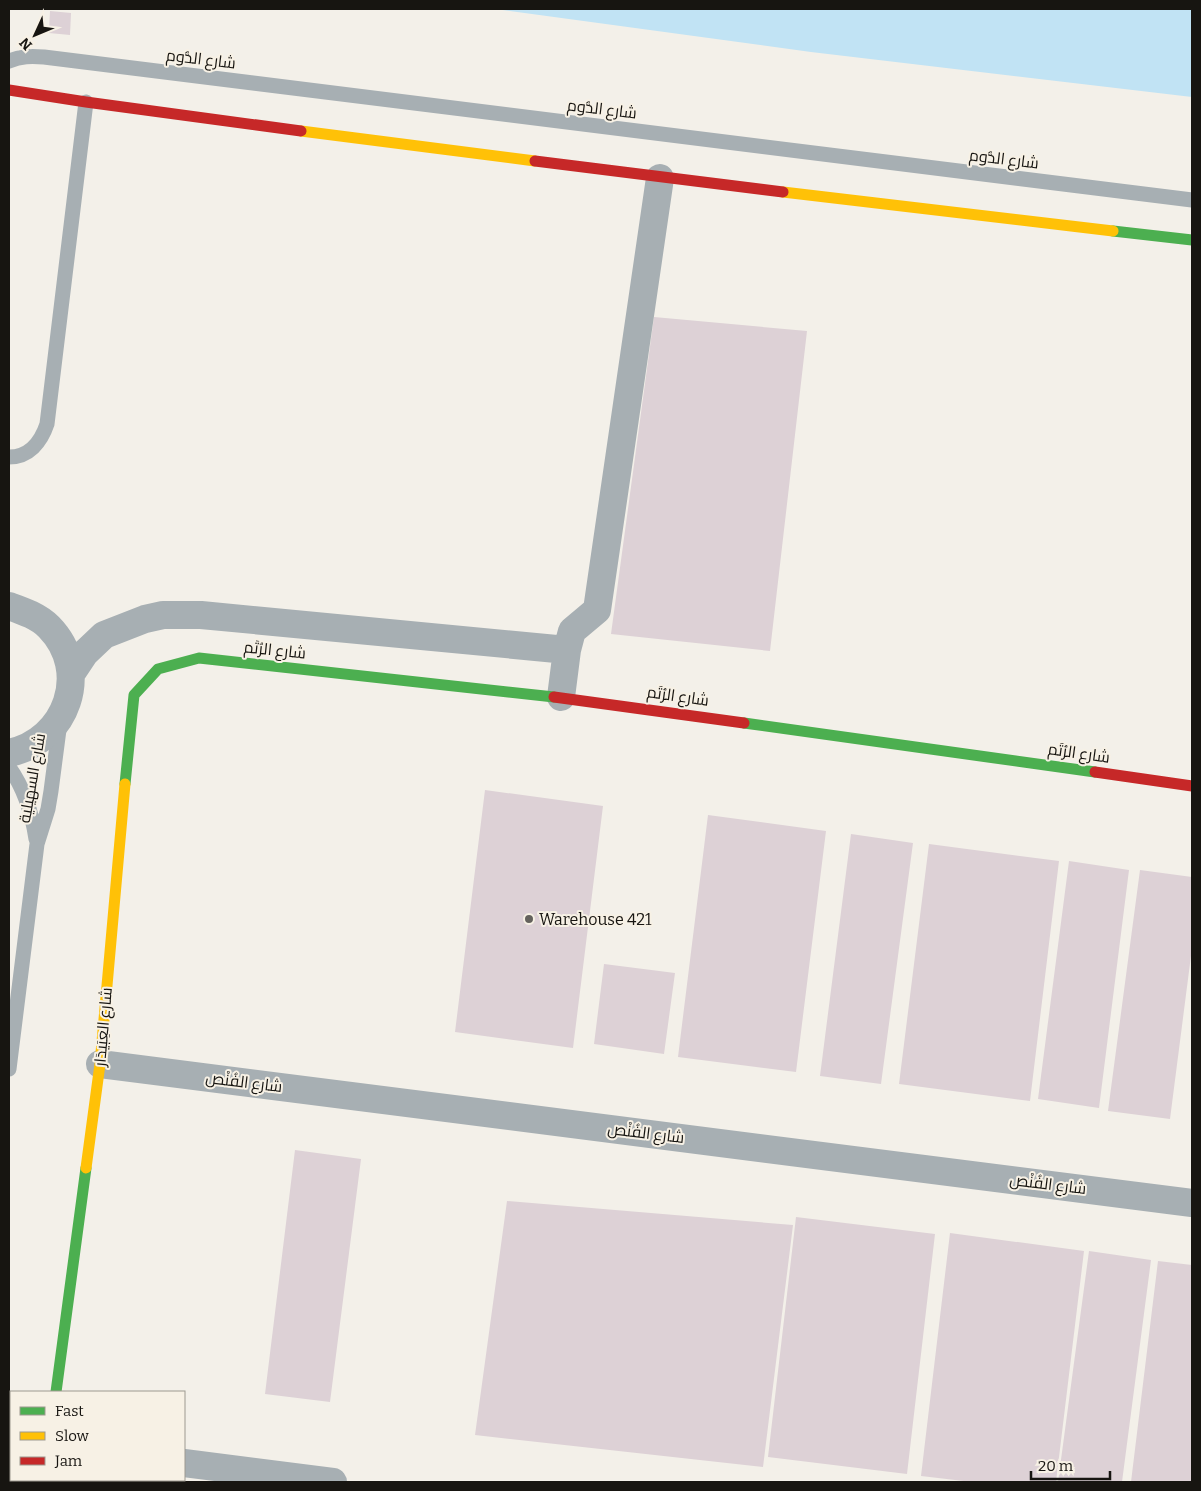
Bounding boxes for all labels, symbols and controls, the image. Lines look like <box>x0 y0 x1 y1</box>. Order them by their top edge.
north arrow <box>10 10 60 60</box>
text: N <box>16 34 36 53</box>
street label: شارع الدُّوم <box>165 45 237 75</box>
street label: شارع الدُّوم <box>566 95 638 125</box>
street label: شارع الدُّوم <box>968 145 1040 175</box>
street label: شارع الرُتَم <box>243 637 307 665</box>
street label: شارع الرُتَم <box>645 682 710 712</box>
street label: شارع السهيلية <box>15 732 51 825</box>
street label: شارع الرُتَم <box>1046 739 1111 769</box>
place label: Warehouse 421 <box>539 910 652 929</box>
marker: Warehouse 421 <box>523 913 535 925</box>
street label: شارع العِبَيدَار <box>90 987 118 1069</box>
street label: شارع الفُنْص <box>204 1068 284 1098</box>
street label: شارع الفُنْص <box>606 1119 686 1149</box>
street label: شارع الفُنْص <box>1008 1170 1088 1200</box>
legend <box>10 1391 185 1481</box>
text: Fast <box>55 1402 84 1420</box>
text: Slow <box>55 1427 90 1445</box>
scale bar <box>1031 1448 1110 1480</box>
text: Jam <box>54 1452 83 1470</box>
text: 20 m <box>1038 1457 1074 1475</box>

